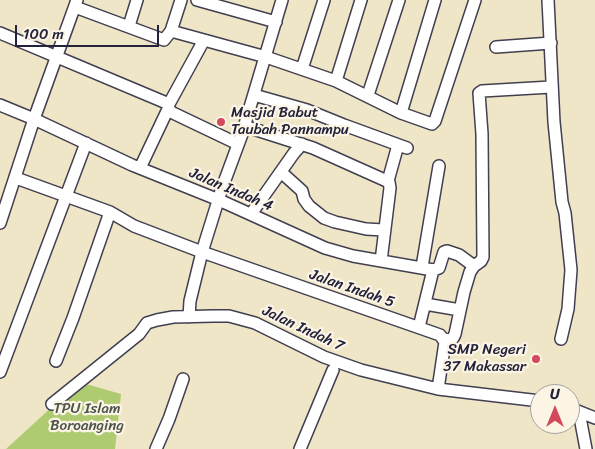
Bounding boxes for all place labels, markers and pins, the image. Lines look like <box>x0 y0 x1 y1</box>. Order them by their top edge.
place label: Masjid Babut Taubah Pannampu <box>231 104 349 139</box>
marker: Masjid Babut Taubah Pannampu <box>215 116 227 128</box>
place label: SMP Negeri 37 Makassar <box>443 341 526 376</box>
marker: SMP Negeri 37 Makassar <box>530 353 542 365</box>

